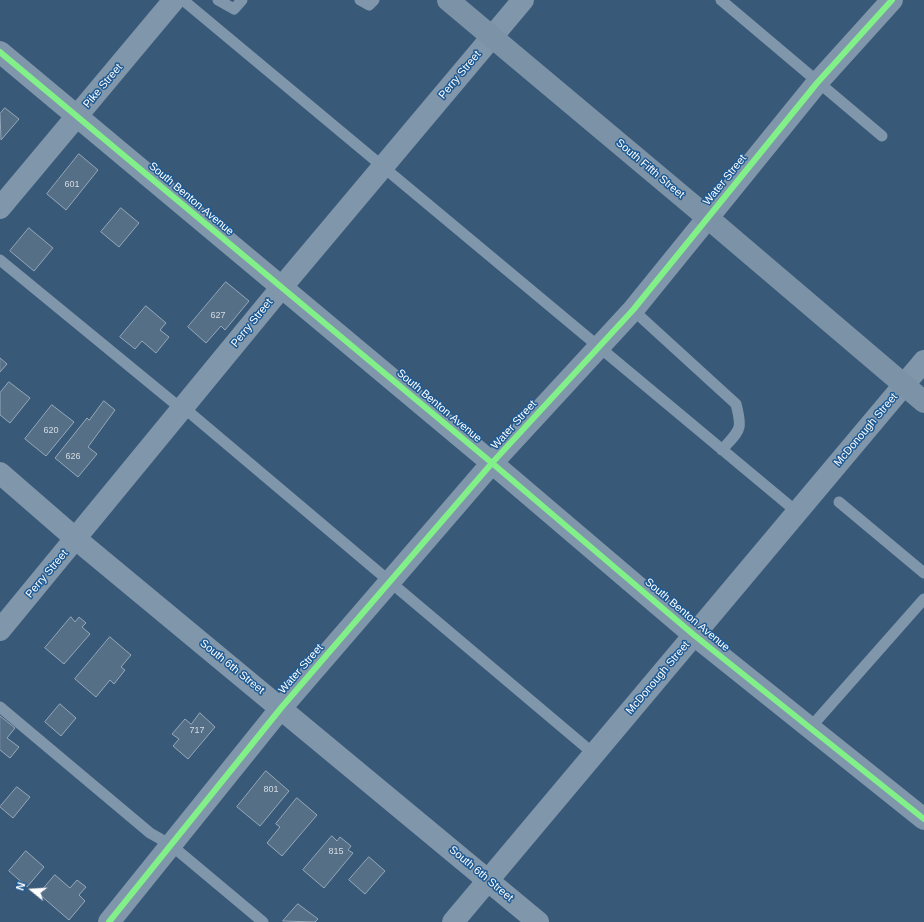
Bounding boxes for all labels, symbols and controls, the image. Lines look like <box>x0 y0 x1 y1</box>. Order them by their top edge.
street label: Perry Street <box>436 48 484 102</box>
street label: Pike Street <box>81 61 125 111</box>
street label: South Fifth Street <box>613 136 687 202</box>
street label: Water Street <box>701 152 749 208</box>
street label: South Benton Avenue <box>146 160 236 238</box>
house number: 601 <box>64 180 80 190</box>
street label: Perry Street <box>228 296 276 350</box>
house number: 627 <box>210 311 226 321</box>
street label: South Benton Avenue <box>394 367 484 445</box>
street label: McDonough Street <box>831 391 901 469</box>
street label: Water Street <box>489 398 539 452</box>
house number: 620 <box>43 426 59 436</box>
house number: 626 <box>65 452 81 462</box>
street label: Perry Street <box>23 547 71 601</box>
street label: South Benton Avenue <box>642 576 732 654</box>
street label: South 6th Street <box>197 637 267 697</box>
street label: McDonough Street <box>623 639 693 717</box>
street label: Water Street <box>276 642 326 696</box>
house number: 717 <box>189 726 205 736</box>
house number: 801 <box>263 785 279 795</box>
street label: South 6th Street <box>446 843 516 905</box>
house number: 815 <box>328 847 344 857</box>
north arrow <box>12 870 52 910</box>
text: N <box>14 881 28 892</box>

